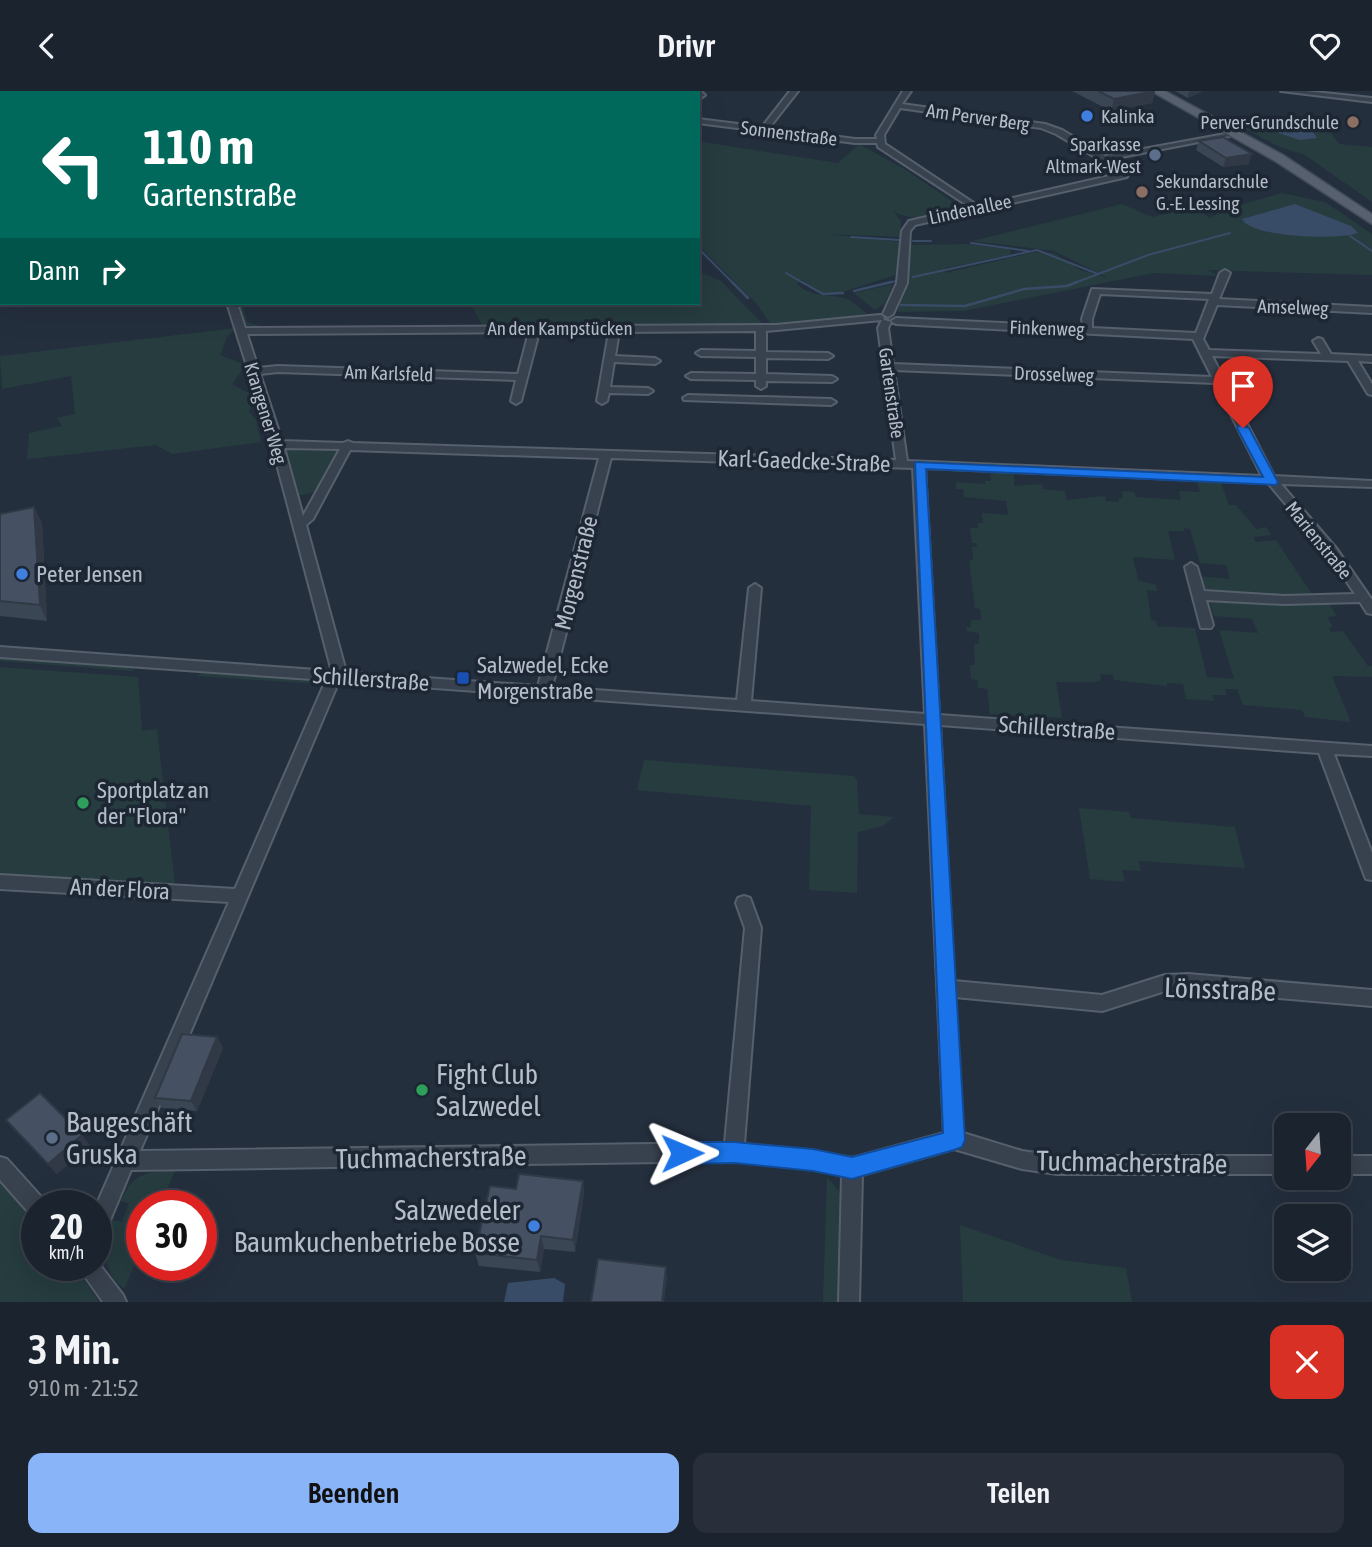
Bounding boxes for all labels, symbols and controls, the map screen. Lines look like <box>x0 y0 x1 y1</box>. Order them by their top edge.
icon: back <box>28 27 66 65</box>
text: Drivr <box>657 27 715 64</box>
icon: heart <box>1306 27 1344 65</box>
street label: Am Perver Berg <box>925 99 1032 135</box>
place label: Kalinka <box>1101 105 1155 127</box>
marker: Kalinka <box>1079 108 1095 124</box>
place label: Perver-Grundschule <box>1200 111 1339 133</box>
marker: Perver-Grundschule <box>1345 114 1361 130</box>
street label: Sonnenstraße <box>740 116 838 150</box>
text: 110 m <box>143 118 254 174</box>
icon: left <box>28 119 119 210</box>
place label: Sparkasse Altmark-West <box>1046 133 1141 177</box>
marker: Sparkasse Altmark-West <box>1147 147 1163 163</box>
place label: Sekundarschule G.-E. Lessing <box>1156 170 1268 214</box>
text: Gartenstraße <box>143 176 297 213</box>
marker: Sekundarschule G.-E. Lessing <box>1134 184 1150 200</box>
street label: Lindenallee <box>927 190 1013 228</box>
icon: right <box>94 252 132 290</box>
text: Dann <box>28 256 80 286</box>
street label: Amselweg <box>1257 295 1330 319</box>
street label: Finkenweg <box>1009 316 1086 340</box>
street label: An den Kampstücken <box>487 317 633 339</box>
street label: Gartenstraße <box>875 346 909 440</box>
pin <box>1213 356 1273 428</box>
street label: Krangener Weg <box>240 360 292 467</box>
street label: Am Karlsfeld <box>344 360 434 386</box>
street label: Drosselweg <box>1014 362 1095 386</box>
icon: arrive <box>1224 367 1262 405</box>
street label: Karl-Gaedcke-Straße <box>717 445 891 477</box>
street label: Marienstraße <box>1281 497 1357 583</box>
street label: Morgenstraße <box>549 513 603 633</box>
place label: Peter Jensen <box>36 561 143 587</box>
marker: Peter Jensen <box>14 566 30 582</box>
place label: Salzwedel, Ecke Morgenstraße <box>477 652 609 704</box>
street label: Schillerstraße <box>312 662 430 696</box>
marker: Salzwedel, Ecke Morgenstraße <box>455 670 471 686</box>
street label: Schillerstraße <box>998 711 1116 745</box>
place label: Sportplatz an der "Flora" <box>97 777 209 829</box>
marker: Sportplatz an der "Flora" <box>75 795 91 811</box>
street label: An der Flora <box>69 873 171 905</box>
street label: Lönsstraße <box>1163 971 1277 1007</box>
place label: Fight Club Salzwedel <box>436 1058 541 1122</box>
marker: Fight Club Salzwedel <box>414 1082 430 1098</box>
place label: Baugeschäft Gruska <box>66 1106 193 1170</box>
north arrow <box>1274 1113 1351 1190</box>
map controls <box>1274 1113 1351 1281</box>
position arrow <box>645 1116 719 1190</box>
marker: Baugeschäft Gruska <box>44 1130 60 1146</box>
street label: Tuchmacherstraße <box>335 1139 527 1175</box>
street label: Tuchmacherstraße <box>1036 1144 1228 1180</box>
speed limit sign: 30 <box>126 1190 217 1281</box>
place label: Salzwedeler Baumkuchenbetriebe Bosse <box>234 1194 521 1258</box>
button: layers <box>1274 1204 1351 1281</box>
text: 20 <box>50 1206 83 1246</box>
marker: Salzwedeler Baumkuchenbetriebe Bosse <box>526 1218 542 1234</box>
text: km/h <box>49 1242 84 1263</box>
text: 3 Min. <box>28 1325 119 1373</box>
button: close <box>1270 1325 1344 1399</box>
text: 910 m · 21:52 <box>28 1375 139 1401</box>
button: Beenden <box>28 1453 679 1533</box>
button: Teilen <box>693 1453 1344 1533</box>

